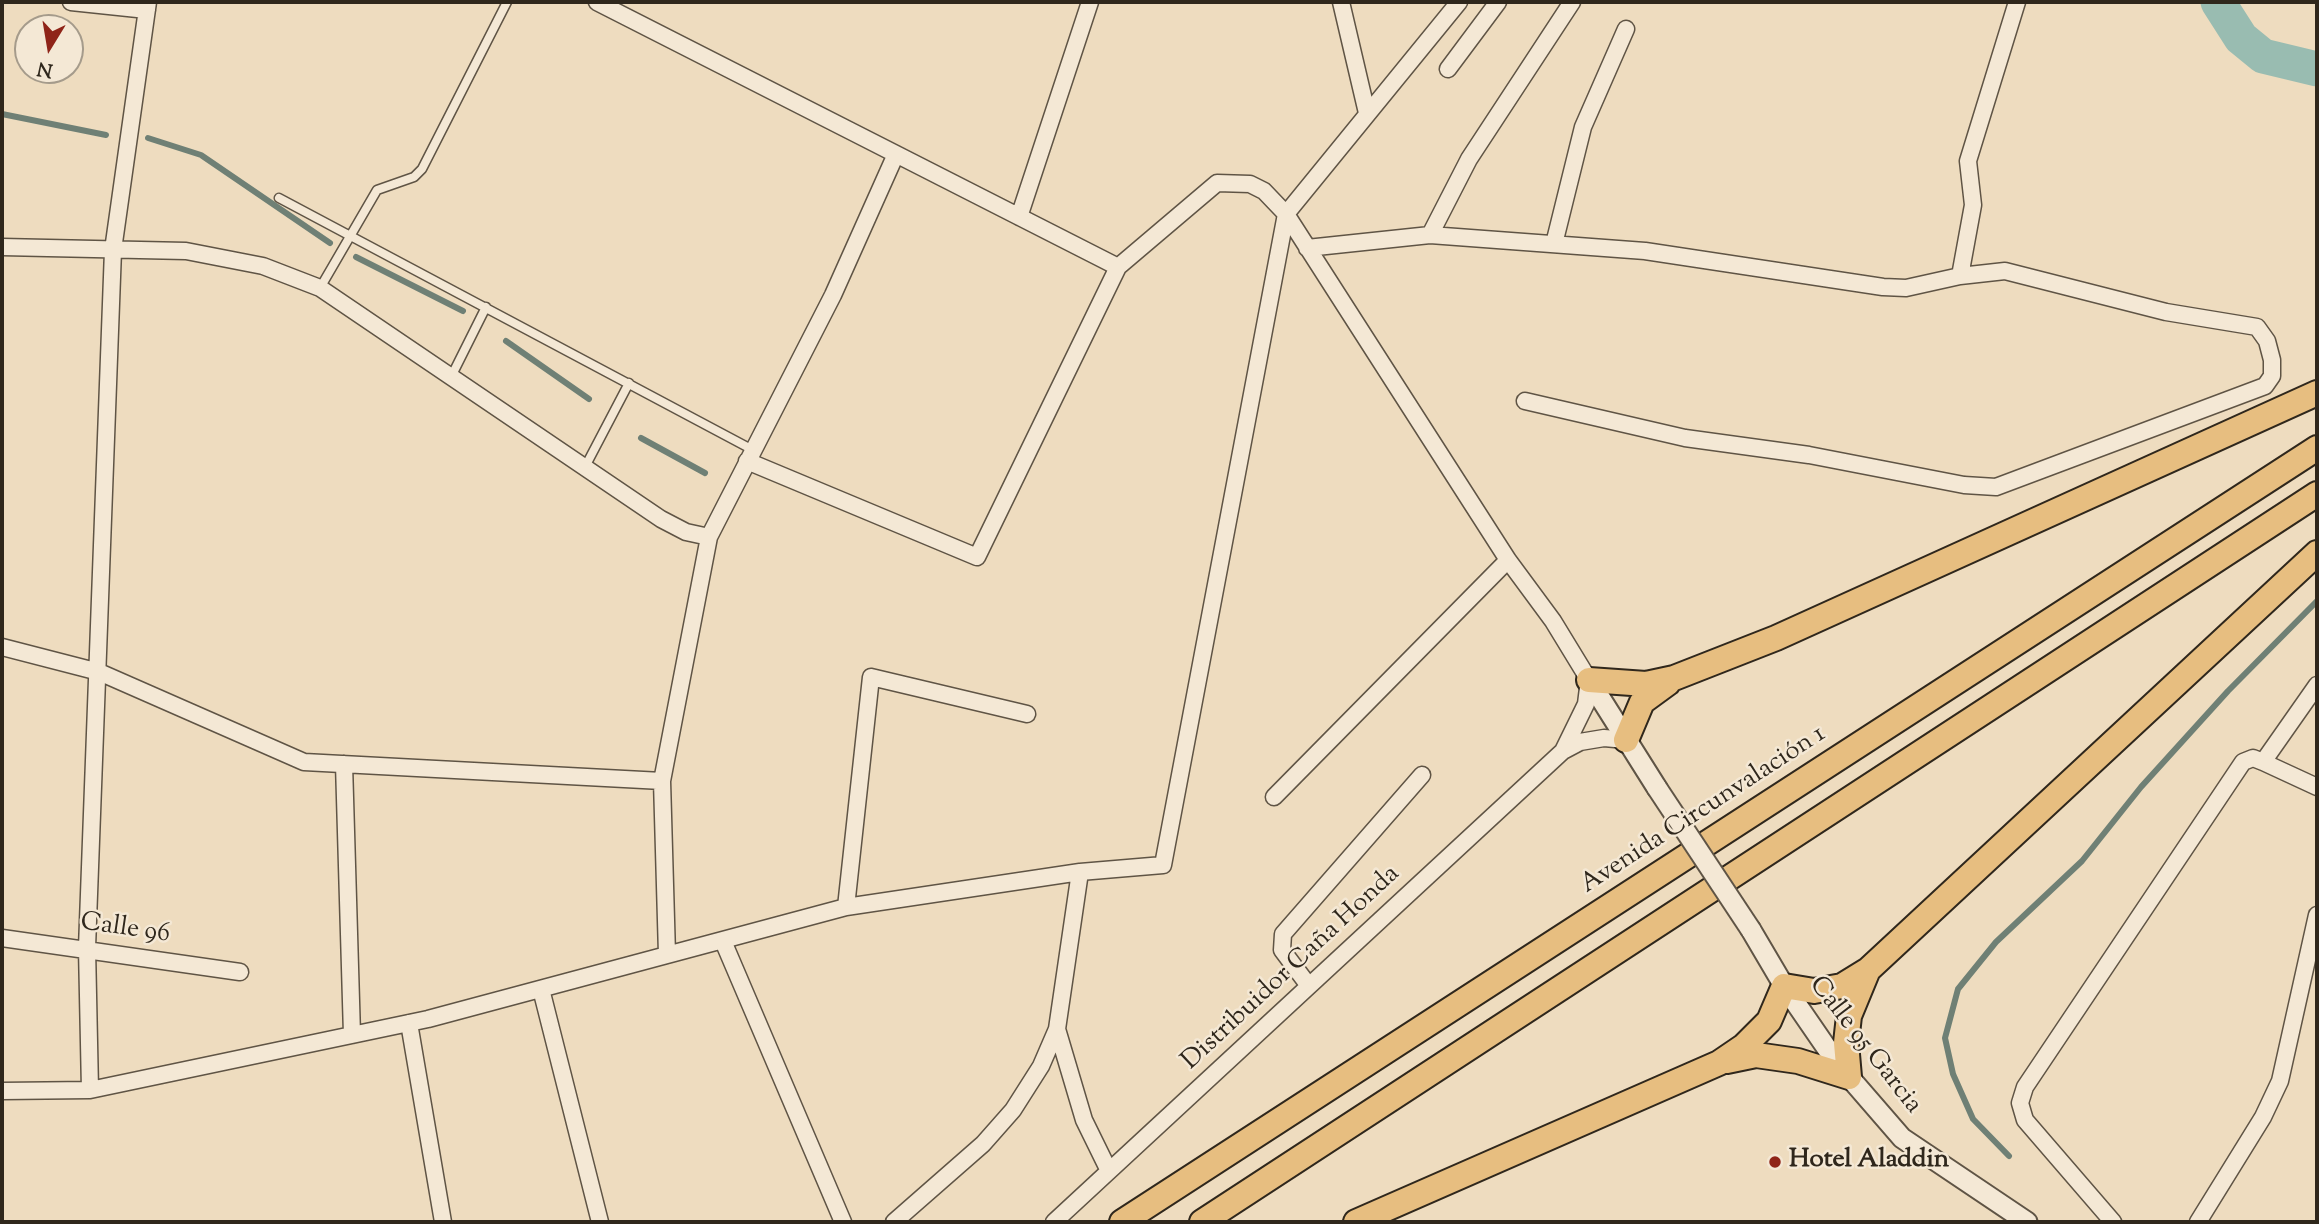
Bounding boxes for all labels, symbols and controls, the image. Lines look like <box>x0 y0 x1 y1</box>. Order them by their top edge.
north arrow <box>14 14 84 84</box>
text: N <box>35 53 55 83</box>
street label: Avenida Circunvalación 1 <box>1576 720 1832 902</box>
street label: Distribuidor Caña Honda <box>1177 860 1407 1078</box>
street label: Calle 96 <box>78 908 172 952</box>
street label: Calle 95 Garcia <box>1801 971 1927 1121</box>
place label: Hotel Aladdin <box>1789 1146 1949 1178</box>
marker: Hotel Aladdin <box>1767 1154 1783 1170</box>

